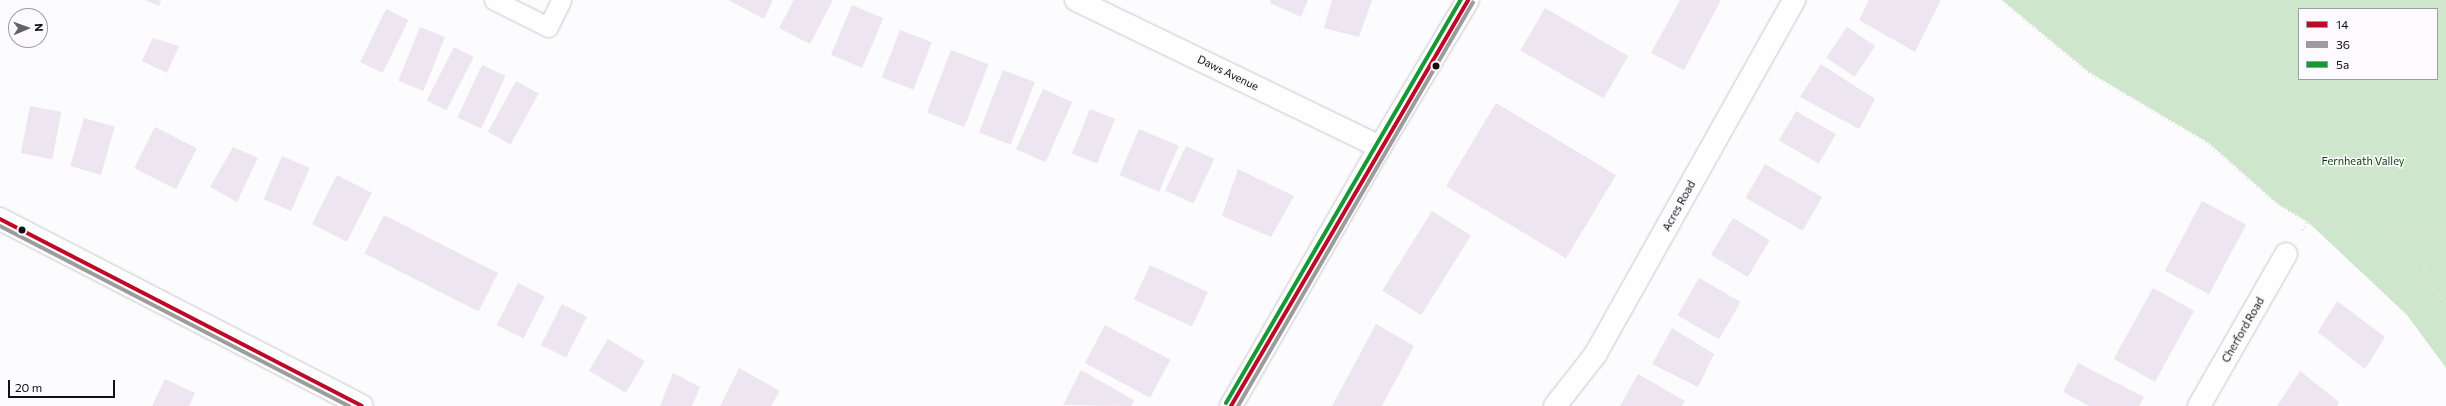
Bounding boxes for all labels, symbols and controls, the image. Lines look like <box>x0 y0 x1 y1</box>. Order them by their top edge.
north arrow <box>8 8 48 48</box>
legend <box>2298 8 2438 80</box>
text: 14 <box>2336 17 2348 31</box>
text: N <box>33 23 46 32</box>
text: 36 <box>2336 37 2350 51</box>
street label: Daws Avenue <box>1195 53 1261 93</box>
text: 5a <box>2336 57 2349 71</box>
unlabelled marker <box>1431 61 1441 71</box>
park label: Fernheath Valley <box>2321 154 2405 168</box>
street label: Acres Road <box>1660 178 1698 234</box>
unlabelled marker <box>17 225 27 235</box>
street label: Cherford Road <box>2219 295 2267 365</box>
scale bar <box>10 372 117 398</box>
text: 20 m <box>15 380 42 394</box>

